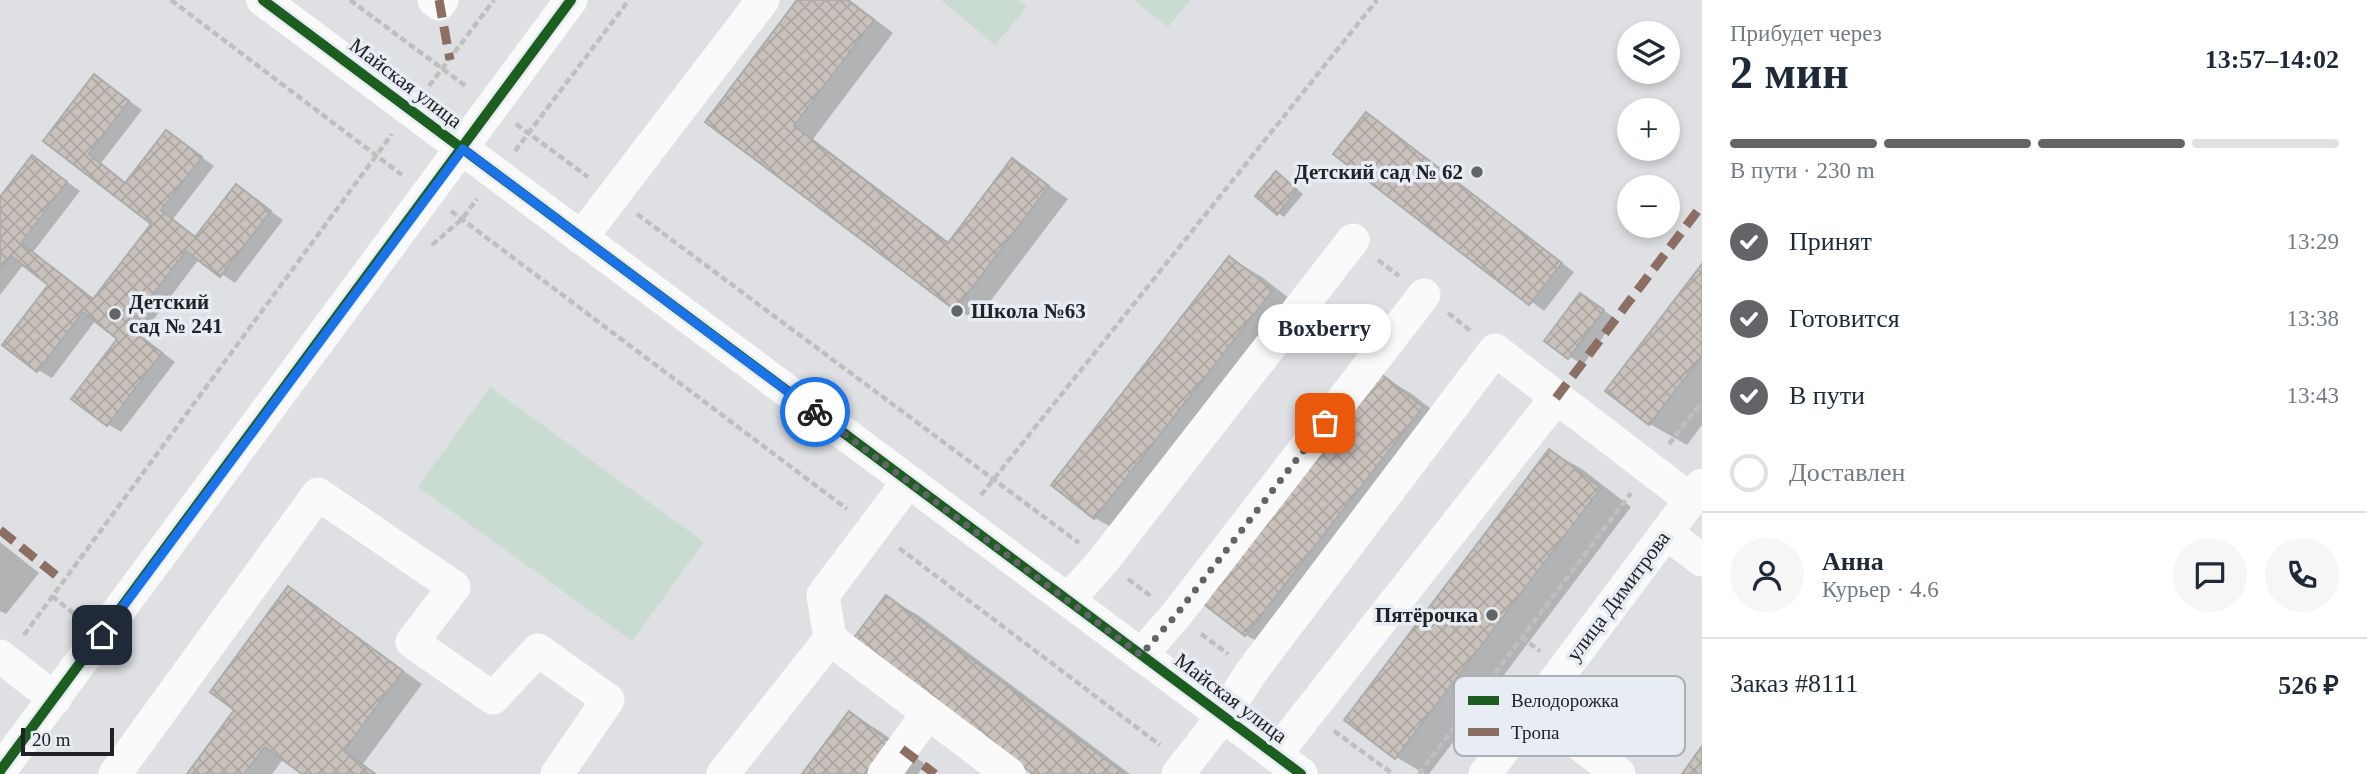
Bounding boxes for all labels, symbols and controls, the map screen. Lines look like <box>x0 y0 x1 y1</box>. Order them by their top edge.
map controls <box>1617 21 1680 238</box>
button: layers <box>1617 21 1680 84</box>
text: Прибудет через <box>1730 21 1882 46</box>
street label: Майская улица <box>345 33 467 133</box>
text: 13:57–14:02 <box>2205 45 2339 74</box>
text: 2 мин <box>1730 47 1849 98</box>
button: + <box>1617 98 1680 161</box>
text: В пути · 230 m <box>1730 158 1875 183</box>
place label: Детский сад № 62 <box>1294 160 1463 184</box>
marker: Детский сад № 62 <box>1469 164 1485 180</box>
button: − <box>1617 175 1680 238</box>
icon: check <box>1730 223 1768 261</box>
text: Принят <box>1789 227 1872 256</box>
text: 13:29 <box>2287 229 2339 254</box>
place label: Детский сад № 241 <box>129 290 223 338</box>
place label: Школа №63 <box>971 299 1086 323</box>
icon: check <box>1730 300 1768 338</box>
marker: Школа №63 <box>949 303 965 319</box>
callout: Boxberry <box>1258 304 1392 353</box>
text: Готовится <box>1789 304 1900 333</box>
marker: Детский сад № 241 <box>107 306 123 322</box>
text: 13:38 <box>2287 306 2339 331</box>
text: Boxberry <box>1278 316 1371 341</box>
courier <box>780 377 850 447</box>
icon: check <box>1730 377 1768 415</box>
text: В пути <box>1789 381 1865 410</box>
text: 13:43 <box>2287 383 2339 408</box>
icon: bike <box>796 393 834 431</box>
pin <box>1295 393 1355 453</box>
icon: bag <box>1306 404 1344 442</box>
text: Доставлен <box>1789 458 1906 487</box>
street label: улица Димитрова <box>1561 526 1675 666</box>
button: person <box>1730 538 1804 612</box>
button: chat <box>2173 538 2247 612</box>
button: phone <box>2265 538 2339 612</box>
text: Анна <box>1822 547 1884 576</box>
text: Курьер · 4.6 <box>1822 577 1939 602</box>
place label: Пятёрочка <box>1375 603 1478 627</box>
pin <box>72 605 132 665</box>
marker: Пятёрочка <box>1484 607 1500 623</box>
icon: home <box>83 616 121 654</box>
street label: Майская улица <box>1170 648 1292 748</box>
text: Заказ #8111 <box>1730 669 1858 698</box>
text: 526 ₽ <box>2278 671 2339 700</box>
legend <box>1454 676 1685 756</box>
text: Велодорожка <box>1511 690 1619 711</box>
text: Тропа <box>1511 722 1560 743</box>
scale bar <box>21 725 114 757</box>
text: 20 m <box>32 729 71 750</box>

